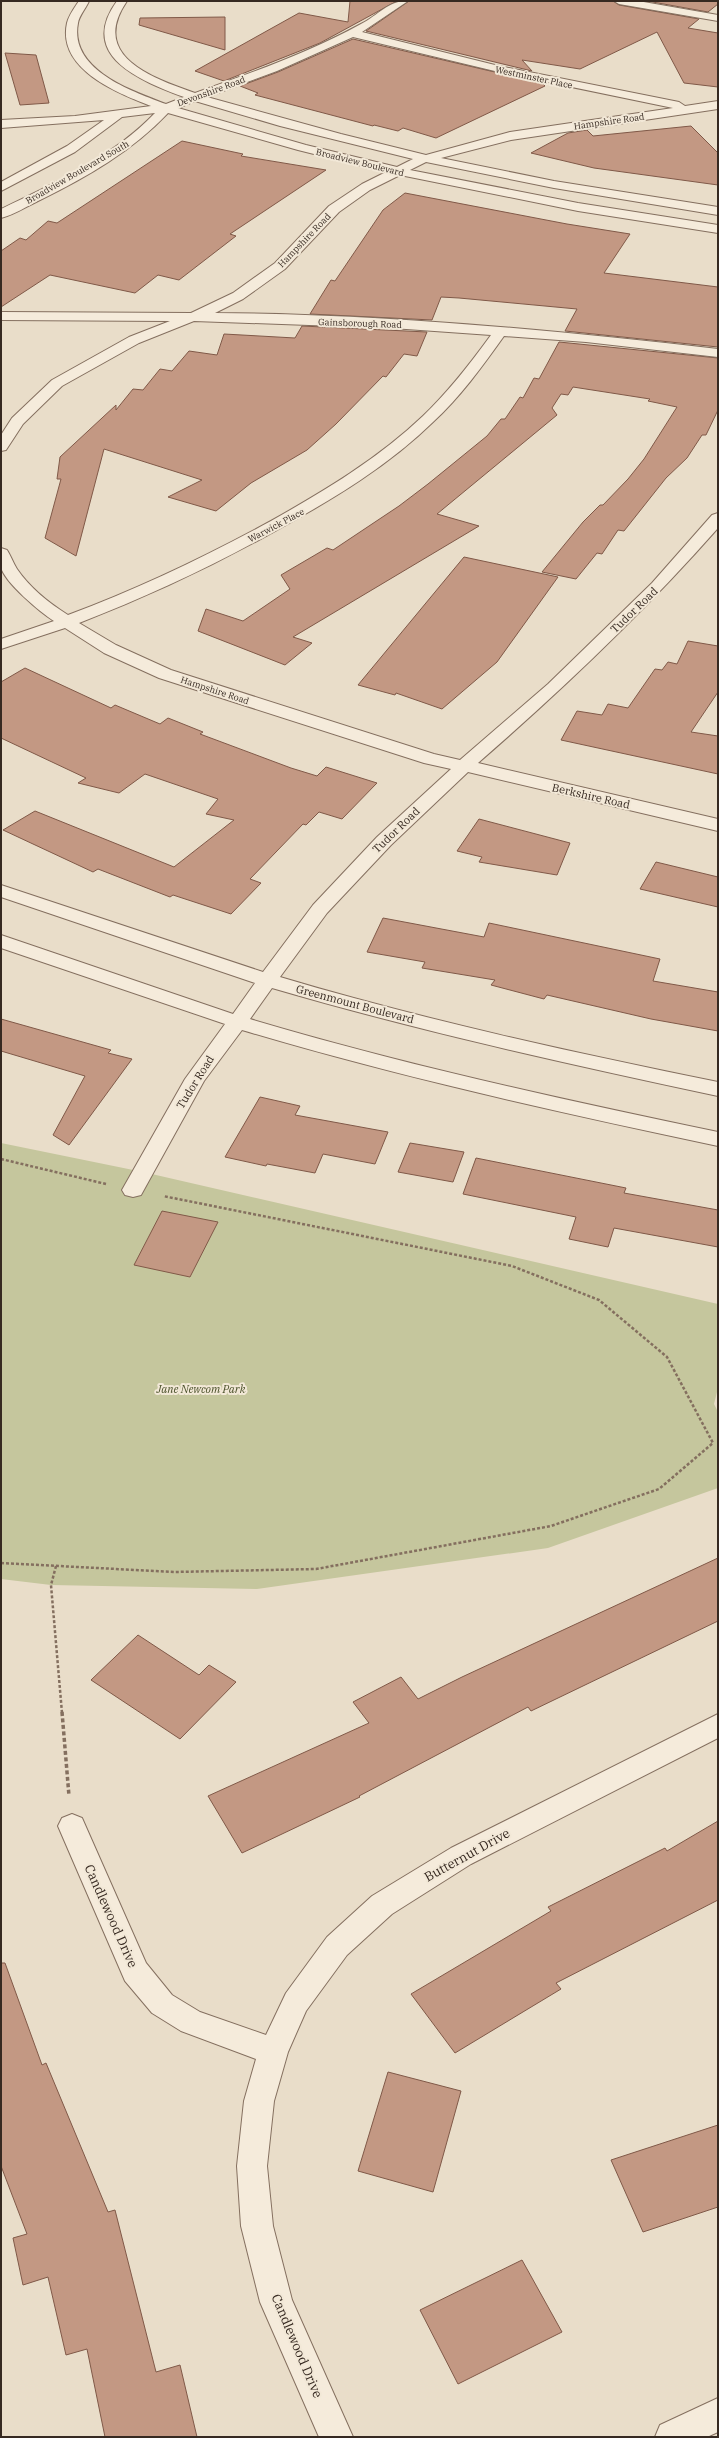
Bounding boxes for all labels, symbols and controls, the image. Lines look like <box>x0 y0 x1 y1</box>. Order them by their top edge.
street label: Westminster Place <box>494 63 574 91</box>
street label: Devonshire Road <box>175 73 247 108</box>
street label: Hampshire Road <box>573 111 646 131</box>
street label: Broadview Boulevard South <box>23 138 131 206</box>
street label: Broadview Boulevard <box>315 146 406 178</box>
street label: Hampshire Road <box>275 210 333 269</box>
street label: Gainsborough Road <box>318 316 403 330</box>
street label: Warwick Place <box>246 506 306 544</box>
street label: Tudor Road <box>607 584 661 636</box>
street label: Hampshire Road <box>179 674 251 706</box>
street label: Berkshire Road <box>551 780 632 812</box>
street label: Tudor Road <box>369 804 423 856</box>
street label: Greenmount Boulevard <box>295 982 416 1027</box>
street label: Tudor Road <box>173 1052 217 1111</box>
park label: Jane Newcom Park <box>156 1382 246 1396</box>
street label: Butternut Drive <box>421 1824 513 1886</box>
street label: Candlewood Drive <box>81 1862 141 1970</box>
street label: Candlewood Drive <box>267 2292 327 2401</box>

